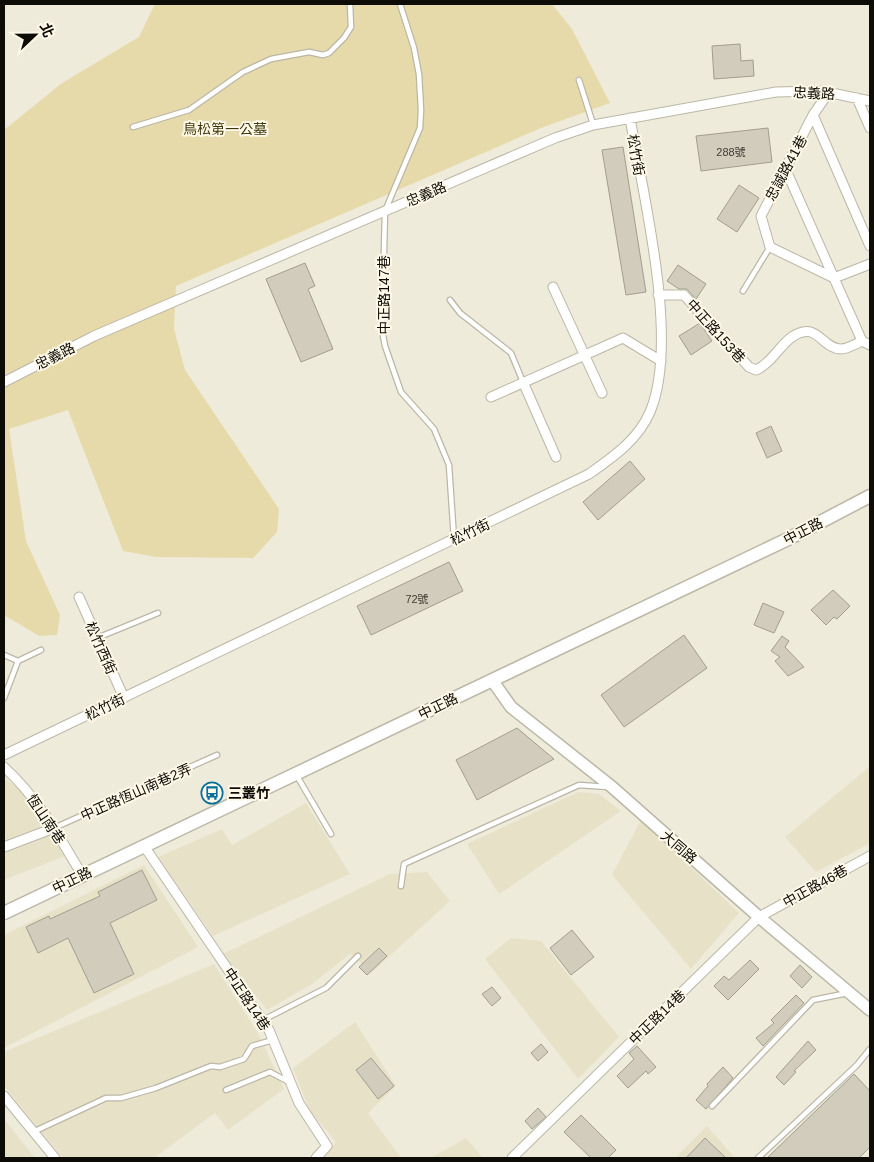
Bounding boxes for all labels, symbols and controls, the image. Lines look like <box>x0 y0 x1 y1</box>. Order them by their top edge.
north arrow <box>10 10 60 60</box>
text: 北 <box>37 21 57 40</box>
street label: 忠義路 <box>793 84 835 102</box>
park label: 鳥松第一公墓 <box>183 121 267 137</box>
street label: 松竹街 <box>624 133 648 177</box>
street label: 忠誠路41巷 <box>762 133 810 203</box>
house number: 288號 <box>716 146 746 158</box>
street label: 忠義路 <box>404 178 448 210</box>
street label: 中正路147巷 <box>376 255 392 335</box>
street label: 中正路153巷 <box>684 296 748 366</box>
street label: 忠義路 <box>33 339 77 373</box>
street label: 中正路 <box>781 514 825 548</box>
street label: 松竹街 <box>448 516 492 548</box>
house number: 72號 <box>405 593 429 605</box>
street label: 松竹西街 <box>82 619 120 677</box>
street label: 中正路 <box>416 690 460 722</box>
street label: 松竹街 <box>83 691 127 723</box>
street label: 中正路恆山南巷2弄 <box>78 760 194 824</box>
bus stop icon: 三叢竹 <box>200 781 224 805</box>
place label: 三叢竹 <box>228 785 270 801</box>
street label: 恆山南巷 <box>24 791 68 847</box>
street label: 大同路 <box>658 827 700 867</box>
street label: 中正路46巷 <box>780 862 850 910</box>
street label: 中正路 <box>50 864 94 896</box>
street label: 中正路14巷 <box>221 965 273 1033</box>
street label: 中正路14巷 <box>626 986 688 1048</box>

